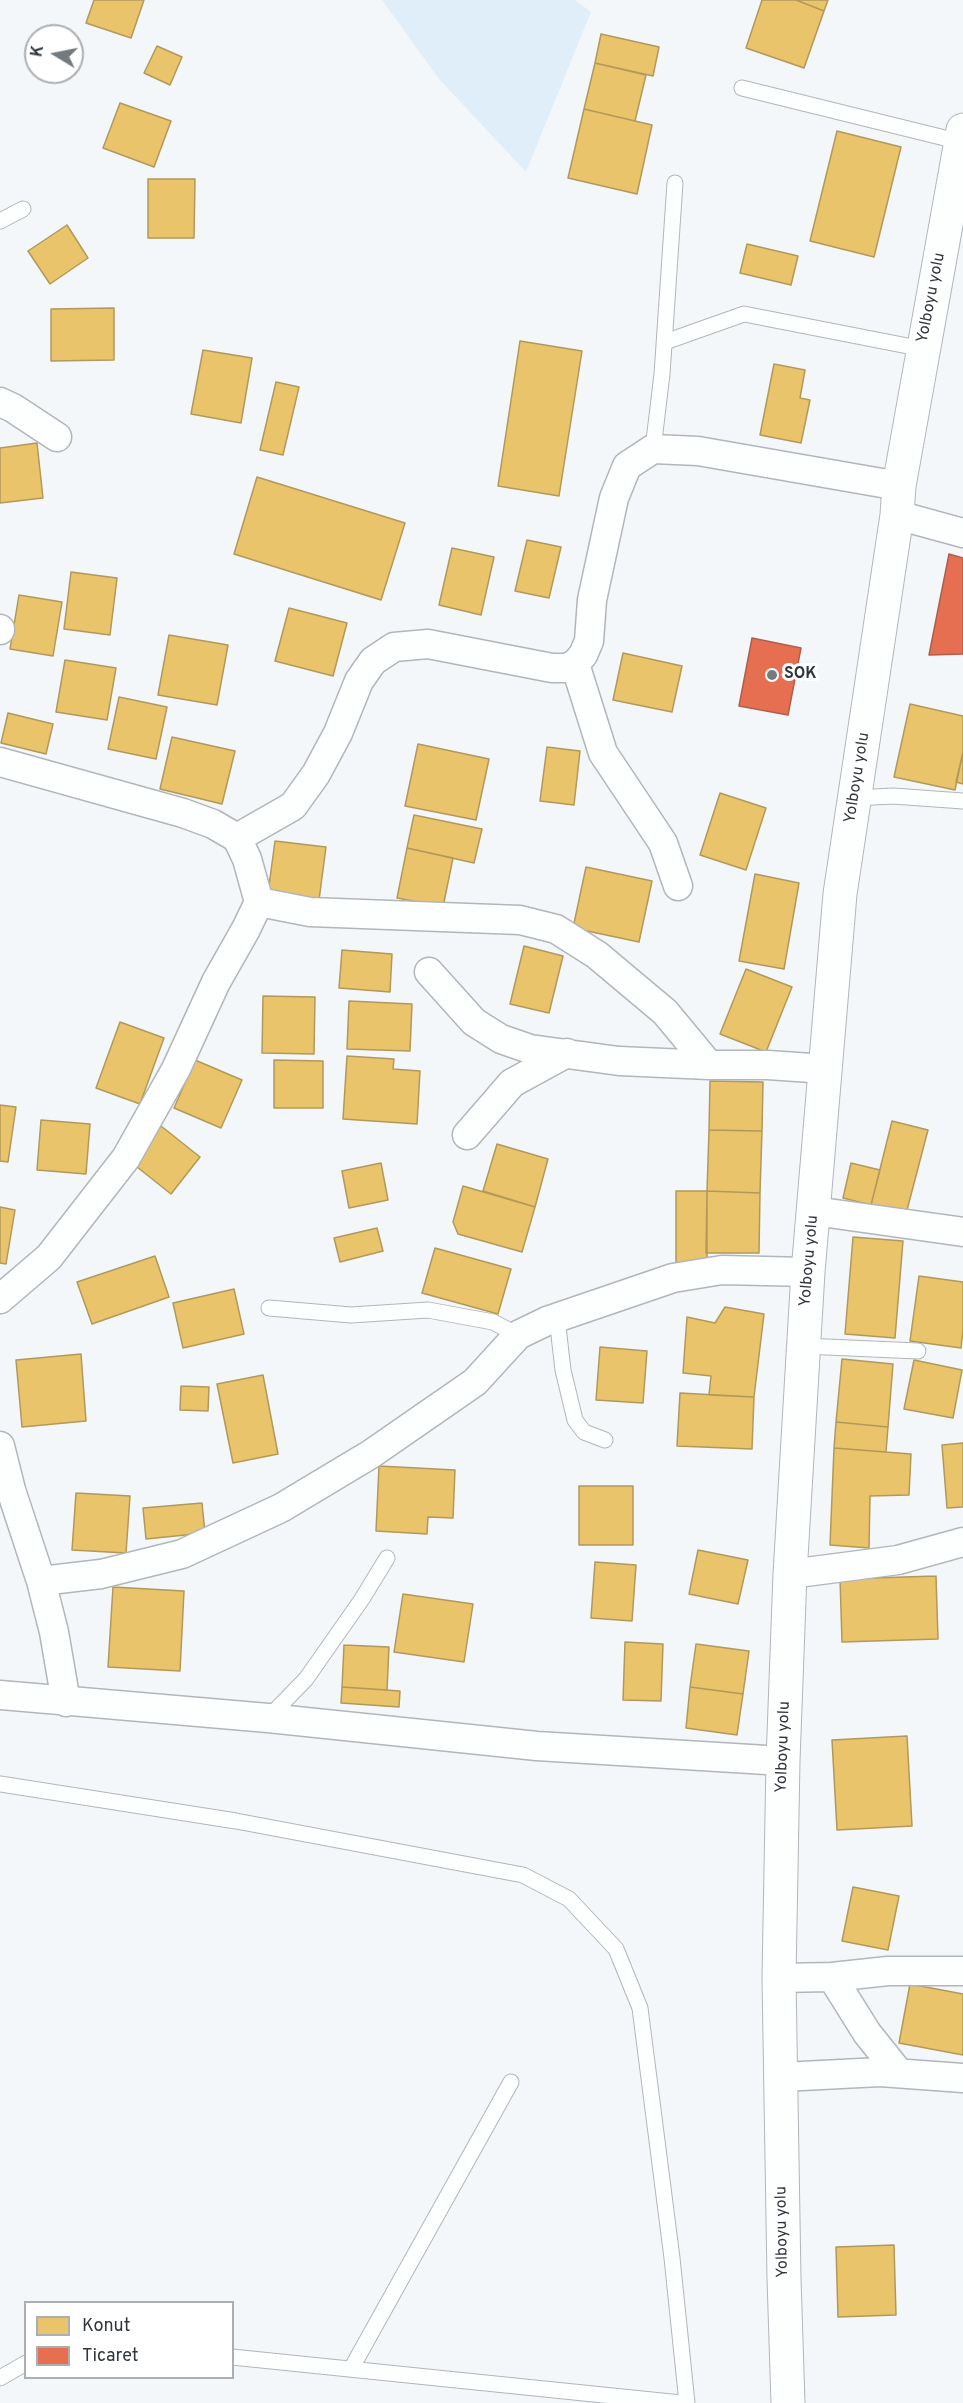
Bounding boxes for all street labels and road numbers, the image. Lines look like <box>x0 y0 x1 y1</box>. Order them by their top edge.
street label: Yolboyu yolu <box>914 251 950 345</box>
street label: Yolboyu yolu <box>841 731 875 825</box>
street label: Yolboyu yolu <box>796 1214 824 1308</box>
street label: Yolboyu yolu <box>773 1701 795 1793</box>
street label: Yolboyu yolu <box>773 2186 793 2278</box>

